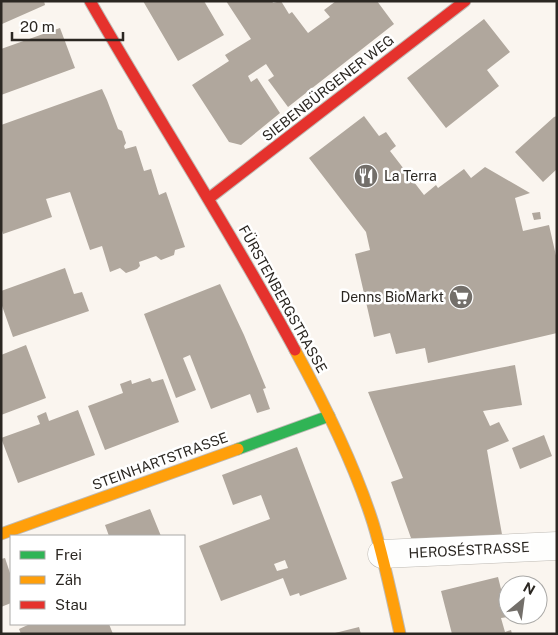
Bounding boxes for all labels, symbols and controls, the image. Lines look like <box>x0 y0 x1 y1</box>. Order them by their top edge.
scale bar <box>12 10 124 42</box>
text: 20 m <box>20 18 55 35</box>
street label: SIEBENBÜRGENER WEG <box>258 30 397 144</box>
restaurant icon: La Terra <box>353 163 379 189</box>
place label: La Terra <box>384 168 437 184</box>
street label: FÜRSTENBERGSTRASSE <box>236 222 332 376</box>
supermarket icon: Denns BioMarkt <box>448 284 474 310</box>
place label: Denns BioMarkt <box>340 289 444 305</box>
street label: STEINHARTSTRASSE <box>90 429 230 493</box>
legend <box>10 535 185 625</box>
street label: HEROSÉSTRASSE <box>408 538 530 561</box>
text: Frei <box>55 546 82 563</box>
text: Zäh <box>55 571 82 588</box>
north arrow <box>498 575 548 625</box>
text: N <box>521 579 538 598</box>
text: Stau <box>55 596 88 613</box>

